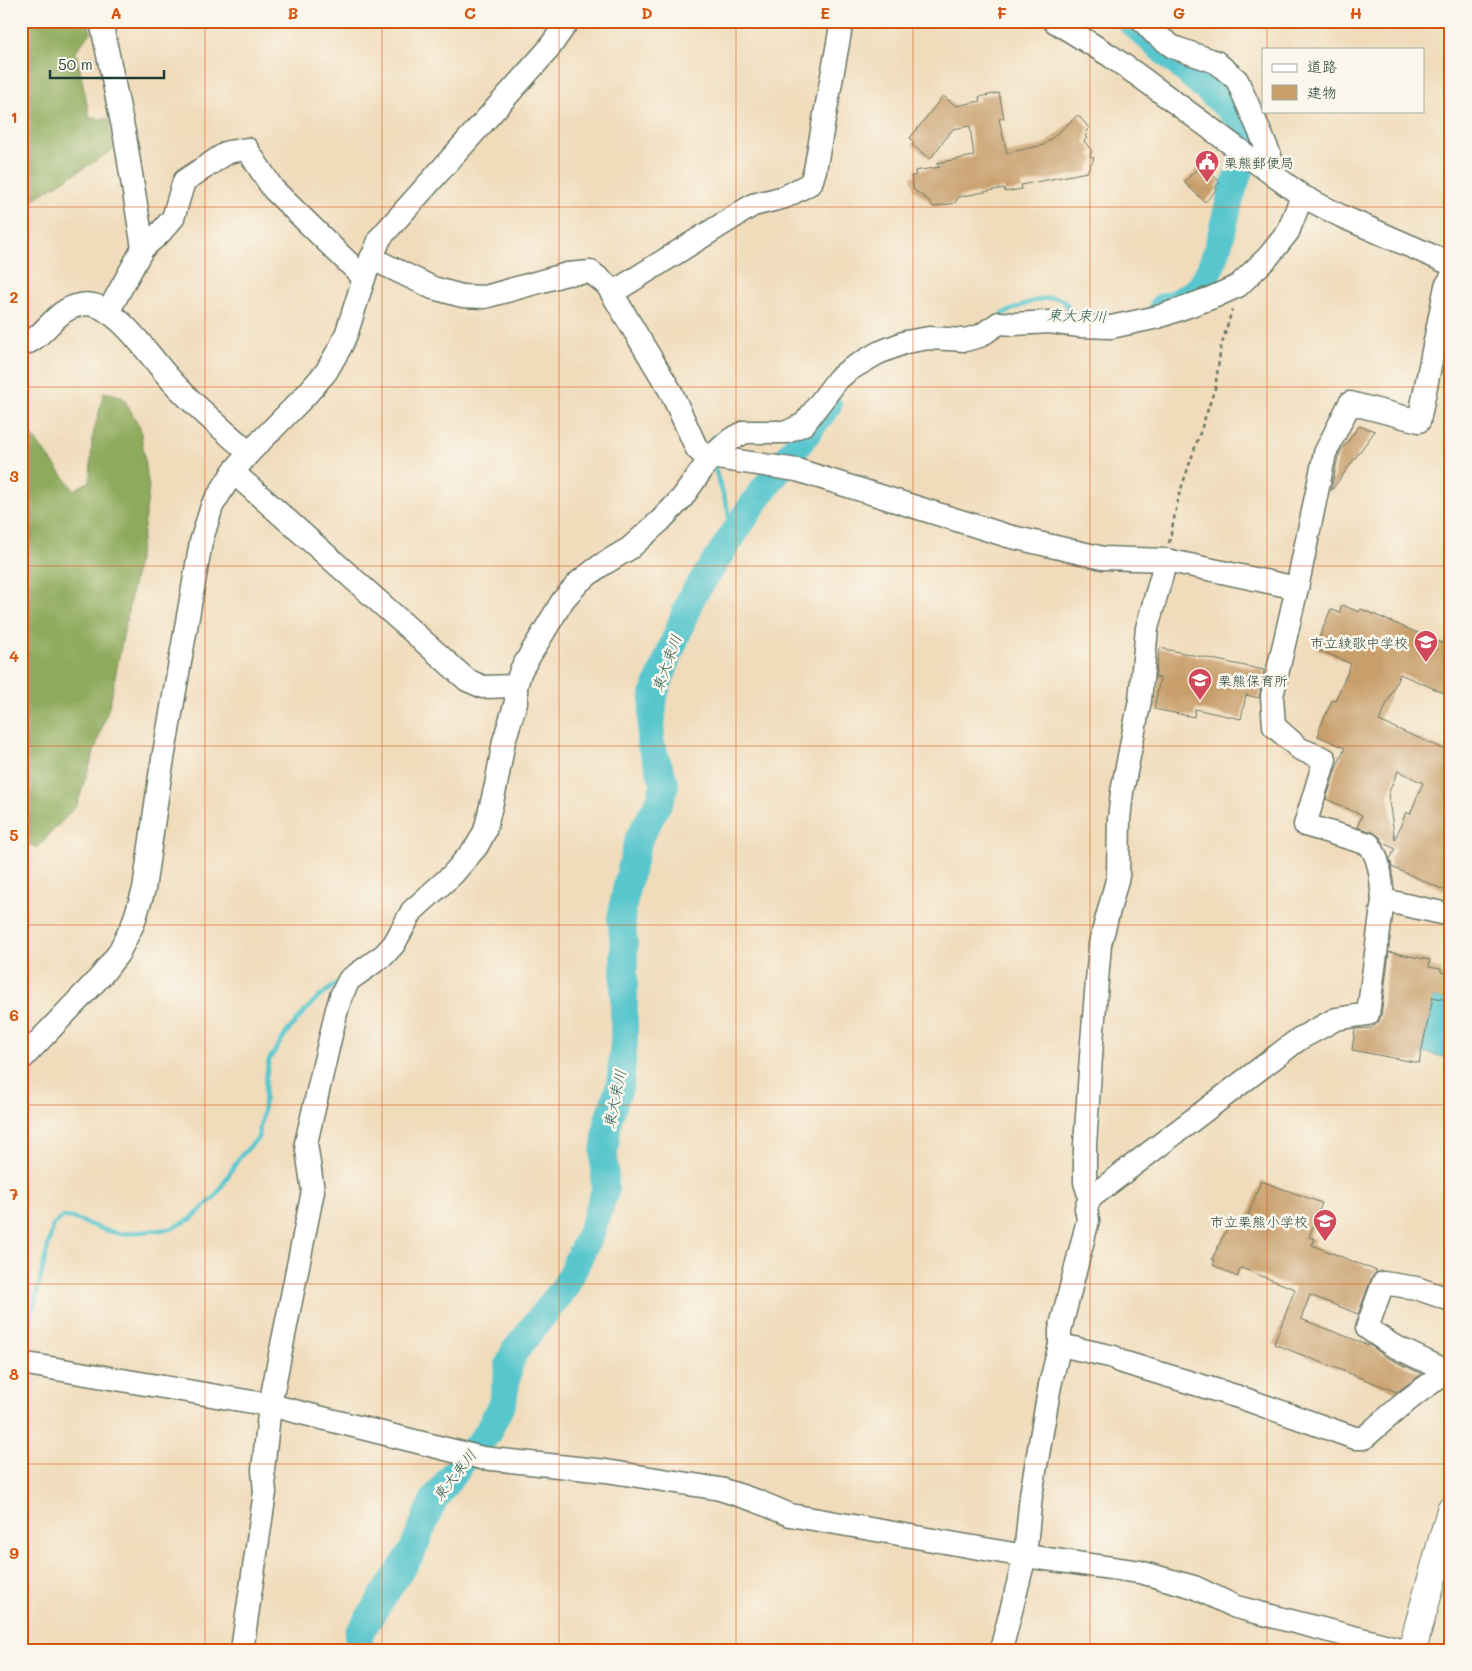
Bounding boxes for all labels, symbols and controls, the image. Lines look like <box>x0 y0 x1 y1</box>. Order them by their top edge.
text: A <box>110 2 122 23</box>
text: B <box>288 2 298 23</box>
text: C <box>464 2 476 23</box>
text: D <box>641 2 653 23</box>
text: E <box>820 2 830 23</box>
text: F <box>997 2 1007 23</box>
text: G <box>1173 2 1185 23</box>
text: H <box>1350 2 1362 23</box>
scale bar <box>50 48 164 80</box>
legend <box>1262 48 1424 112</box>
text: 50 m <box>58 54 93 74</box>
text: 道路 <box>1307 56 1337 76</box>
text: 建物 <box>1307 82 1337 102</box>
text: 1 <box>10 106 18 127</box>
public building icon: 栗熊郵便局 <box>1194 149 1220 183</box>
place label: 栗熊郵便局 <box>1224 153 1294 172</box>
text: 2 <box>10 286 19 307</box>
water label: 東大束川 <box>1047 304 1107 326</box>
text: 3 <box>9 465 19 486</box>
school or university icon: 市立綾歌中学校 <box>1413 629 1439 663</box>
water label: 東大束川 <box>646 631 686 695</box>
place label: 市立綾歌中学校 <box>1310 633 1408 652</box>
text: 4 <box>9 645 19 666</box>
school or university icon: 栗熊保育所 <box>1187 667 1213 701</box>
place label: 栗熊保育所 <box>1218 671 1288 690</box>
text: 5 <box>9 824 19 845</box>
text: 6 <box>9 1004 19 1025</box>
water label: 東大束川 <box>598 1068 630 1130</box>
text: 7 <box>10 1183 19 1204</box>
school or university icon: 市立栗熊小学校 <box>1312 1208 1338 1242</box>
place label: 市立栗熊小学校 <box>1210 1212 1308 1231</box>
text: 8 <box>9 1363 19 1384</box>
water label: 東大束川 <box>428 1445 480 1505</box>
text: 9 <box>9 1542 19 1563</box>

